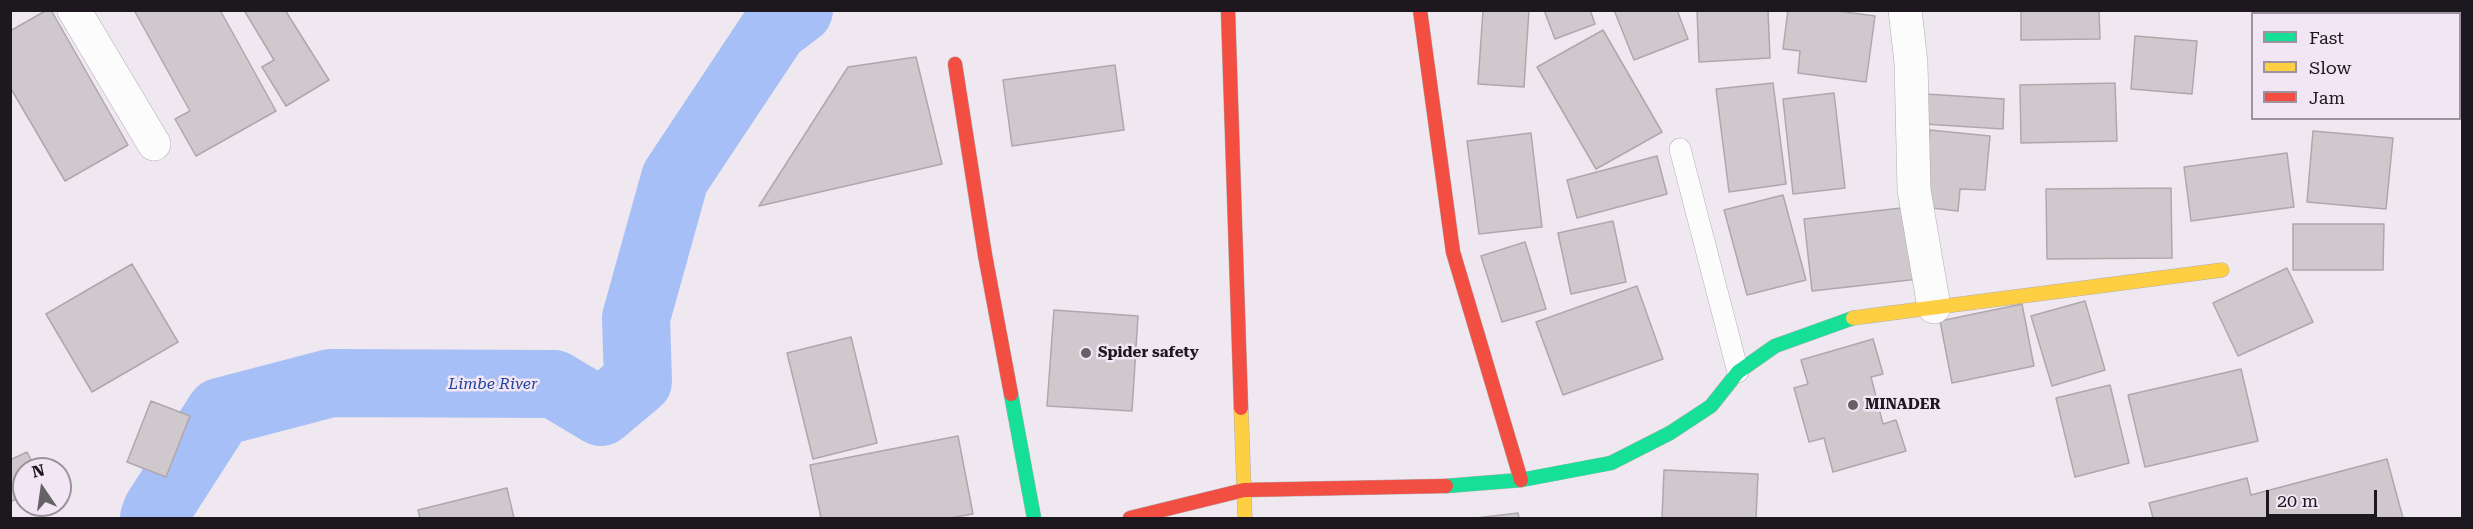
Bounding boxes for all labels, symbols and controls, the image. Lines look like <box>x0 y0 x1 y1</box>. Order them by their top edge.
legend <box>2251 12 2461 120</box>
text: Fast <box>2309 27 2344 48</box>
text: Slow <box>2309 57 2351 78</box>
text: Jam <box>2309 87 2345 108</box>
place label: Spider safety <box>1098 344 1199 362</box>
marker: Spider safety <box>1079 346 1093 360</box>
water label: Limbe River <box>448 374 538 394</box>
place label: MINADER <box>1865 396 1941 414</box>
marker: MINADER <box>1846 398 1860 412</box>
north arrow <box>12 457 72 517</box>
text: N <box>30 460 46 482</box>
scale bar <box>2269 478 2380 516</box>
text: 20 m <box>2277 490 2318 511</box>

